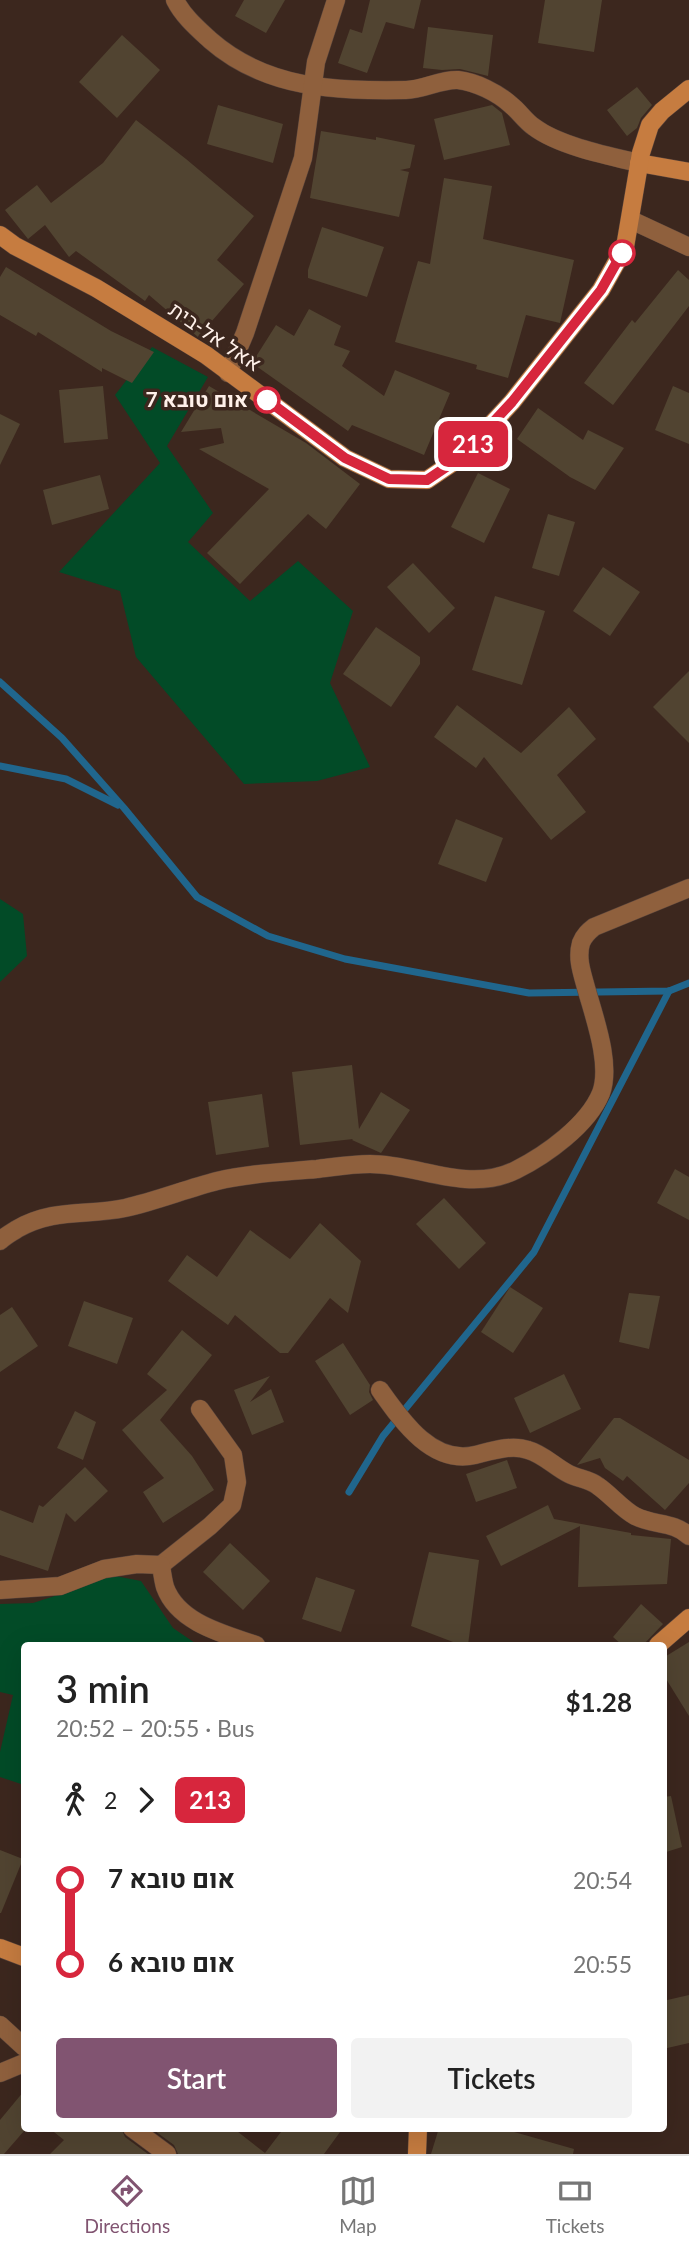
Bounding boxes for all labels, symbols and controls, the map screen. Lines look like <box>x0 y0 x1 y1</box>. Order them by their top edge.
unlabelled marker <box>609 240 635 266</box>
street label: אאל אל-בית <box>165 296 267 376</box>
place label: אום טובא 7 <box>146 386 248 411</box>
marker: אום טובא 7 <box>254 387 280 413</box>
line badge: 213 <box>433 421 513 467</box>
text: 213 <box>452 429 494 458</box>
text: 3 min <box>56 1665 150 1711</box>
text: $1.28 <box>566 1686 632 1718</box>
text: 20:52 – 20:55 · Bus <box>56 1714 255 1742</box>
icon: walk <box>56 1781 94 1819</box>
icon: forward <box>127 1781 165 1819</box>
text: 213 <box>189 1785 231 1814</box>
text: 2 <box>104 1786 117 1814</box>
text: אום טובא 7 <box>108 1862 235 1894</box>
text: 20:54 <box>573 1866 632 1894</box>
text: אום טובא 6 <box>108 1946 235 1978</box>
text: 20:55 <box>573 1950 632 1978</box>
button: Start <box>56 2038 337 2118</box>
button: Tickets <box>351 2038 632 2118</box>
tab: Directions <box>84 2172 170 2237</box>
tab: Map <box>339 2172 377 2237</box>
tab: Tickets <box>546 2172 605 2237</box>

